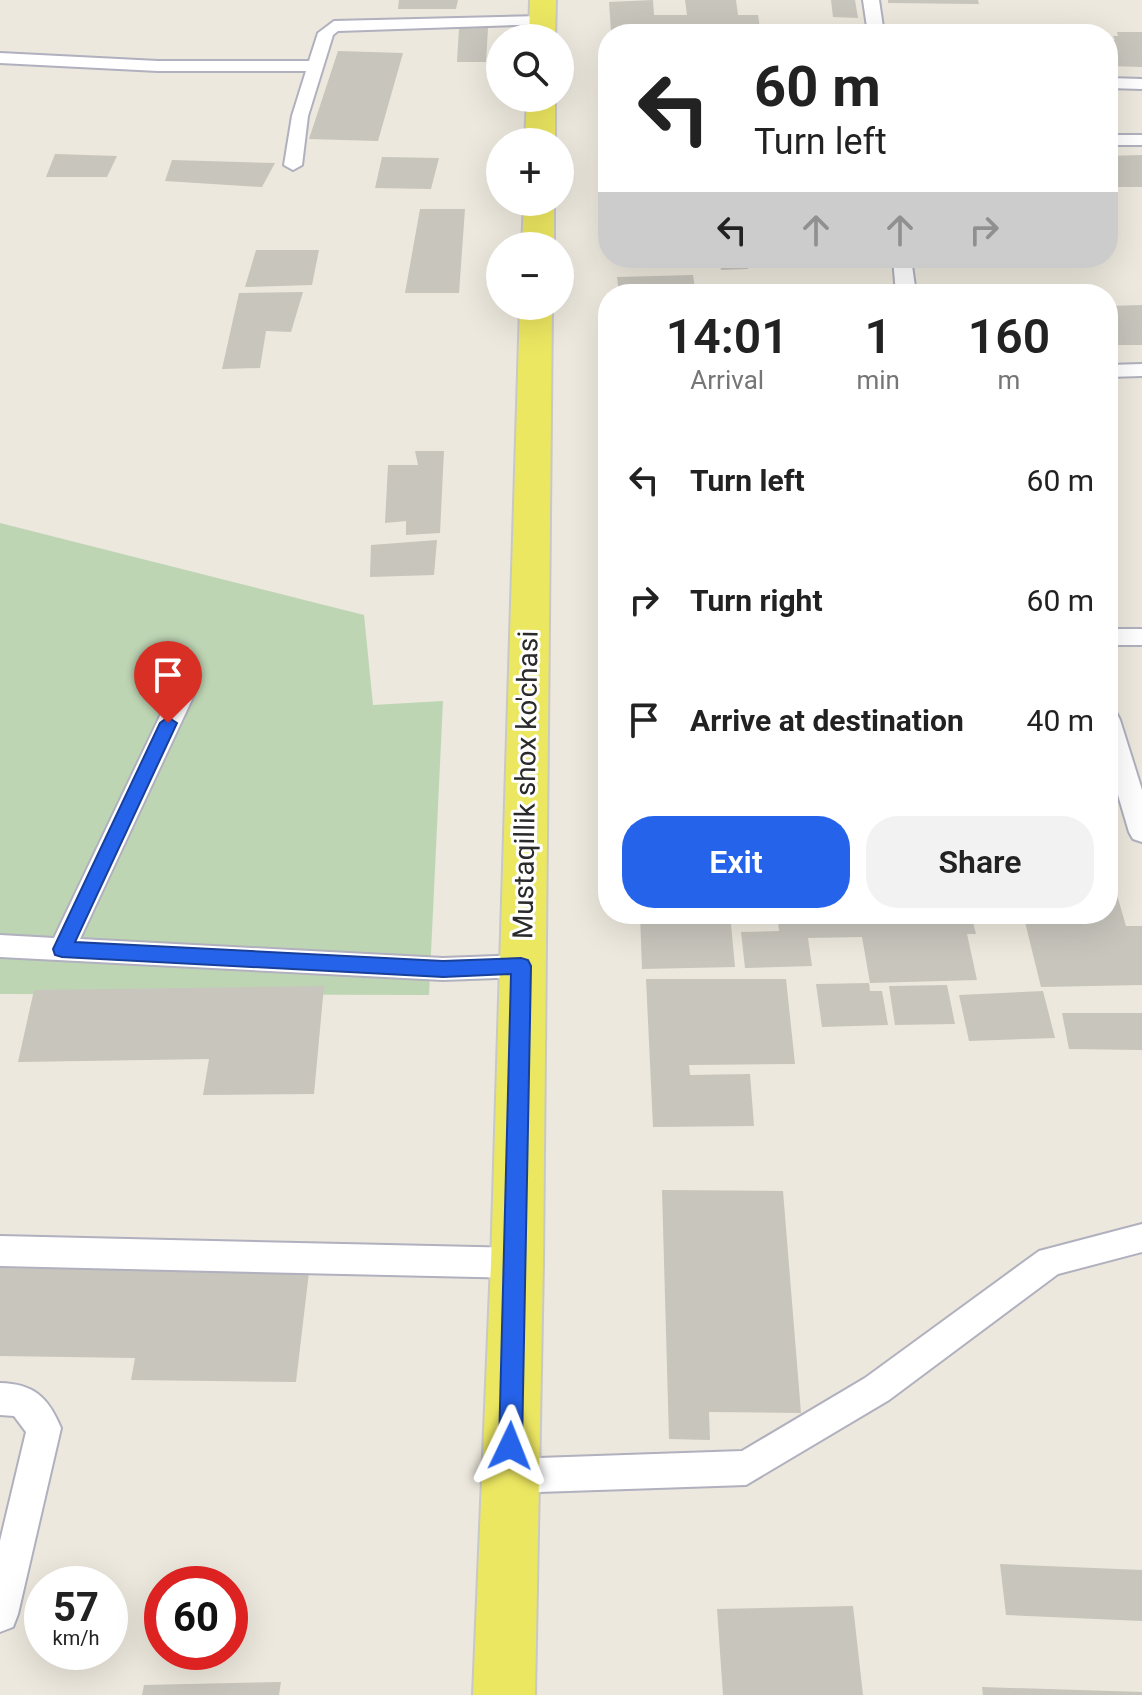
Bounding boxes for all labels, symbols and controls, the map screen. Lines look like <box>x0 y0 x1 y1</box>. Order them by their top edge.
map controls <box>486 24 574 320</box>
button: search <box>486 24 574 112</box>
text: 60 m <box>754 54 881 120</box>
icon: left <box>622 56 726 160</box>
text: Turn left <box>754 121 887 163</box>
button: + <box>486 128 574 216</box>
icon: left <box>710 208 754 252</box>
icon: ahead <box>794 208 838 252</box>
icon: ahead <box>878 208 922 252</box>
icon: right <box>962 208 1006 252</box>
button: − <box>486 232 574 320</box>
text: 14:01 <box>666 308 789 365</box>
text: 1 <box>865 308 892 365</box>
text: 160 <box>968 308 1050 365</box>
text: Arrival <box>690 365 764 395</box>
text: min <box>856 365 900 395</box>
text: m <box>998 365 1020 395</box>
icon: left <box>622 458 666 502</box>
text: Turn left <box>690 463 805 498</box>
text: 60 m <box>1027 463 1094 498</box>
icon: right <box>622 578 666 622</box>
text: Turn right <box>690 583 823 618</box>
text: 60 m <box>1027 583 1094 618</box>
street label: Mustaqillik shox ko'chasi <box>506 631 545 939</box>
pin <box>134 641 202 723</box>
icon: arrive <box>146 653 190 697</box>
icon: arrive <box>622 698 666 742</box>
text: Arrive at destination <box>690 703 964 738</box>
text: 40 m <box>1027 703 1094 738</box>
button: Exit <box>622 816 850 908</box>
button: Share <box>866 816 1094 908</box>
position arrow <box>468 1404 552 1488</box>
speed limit sign: 60 <box>144 1566 248 1670</box>
text: 57 <box>53 1584 99 1631</box>
text: km/h <box>53 1626 99 1650</box>

